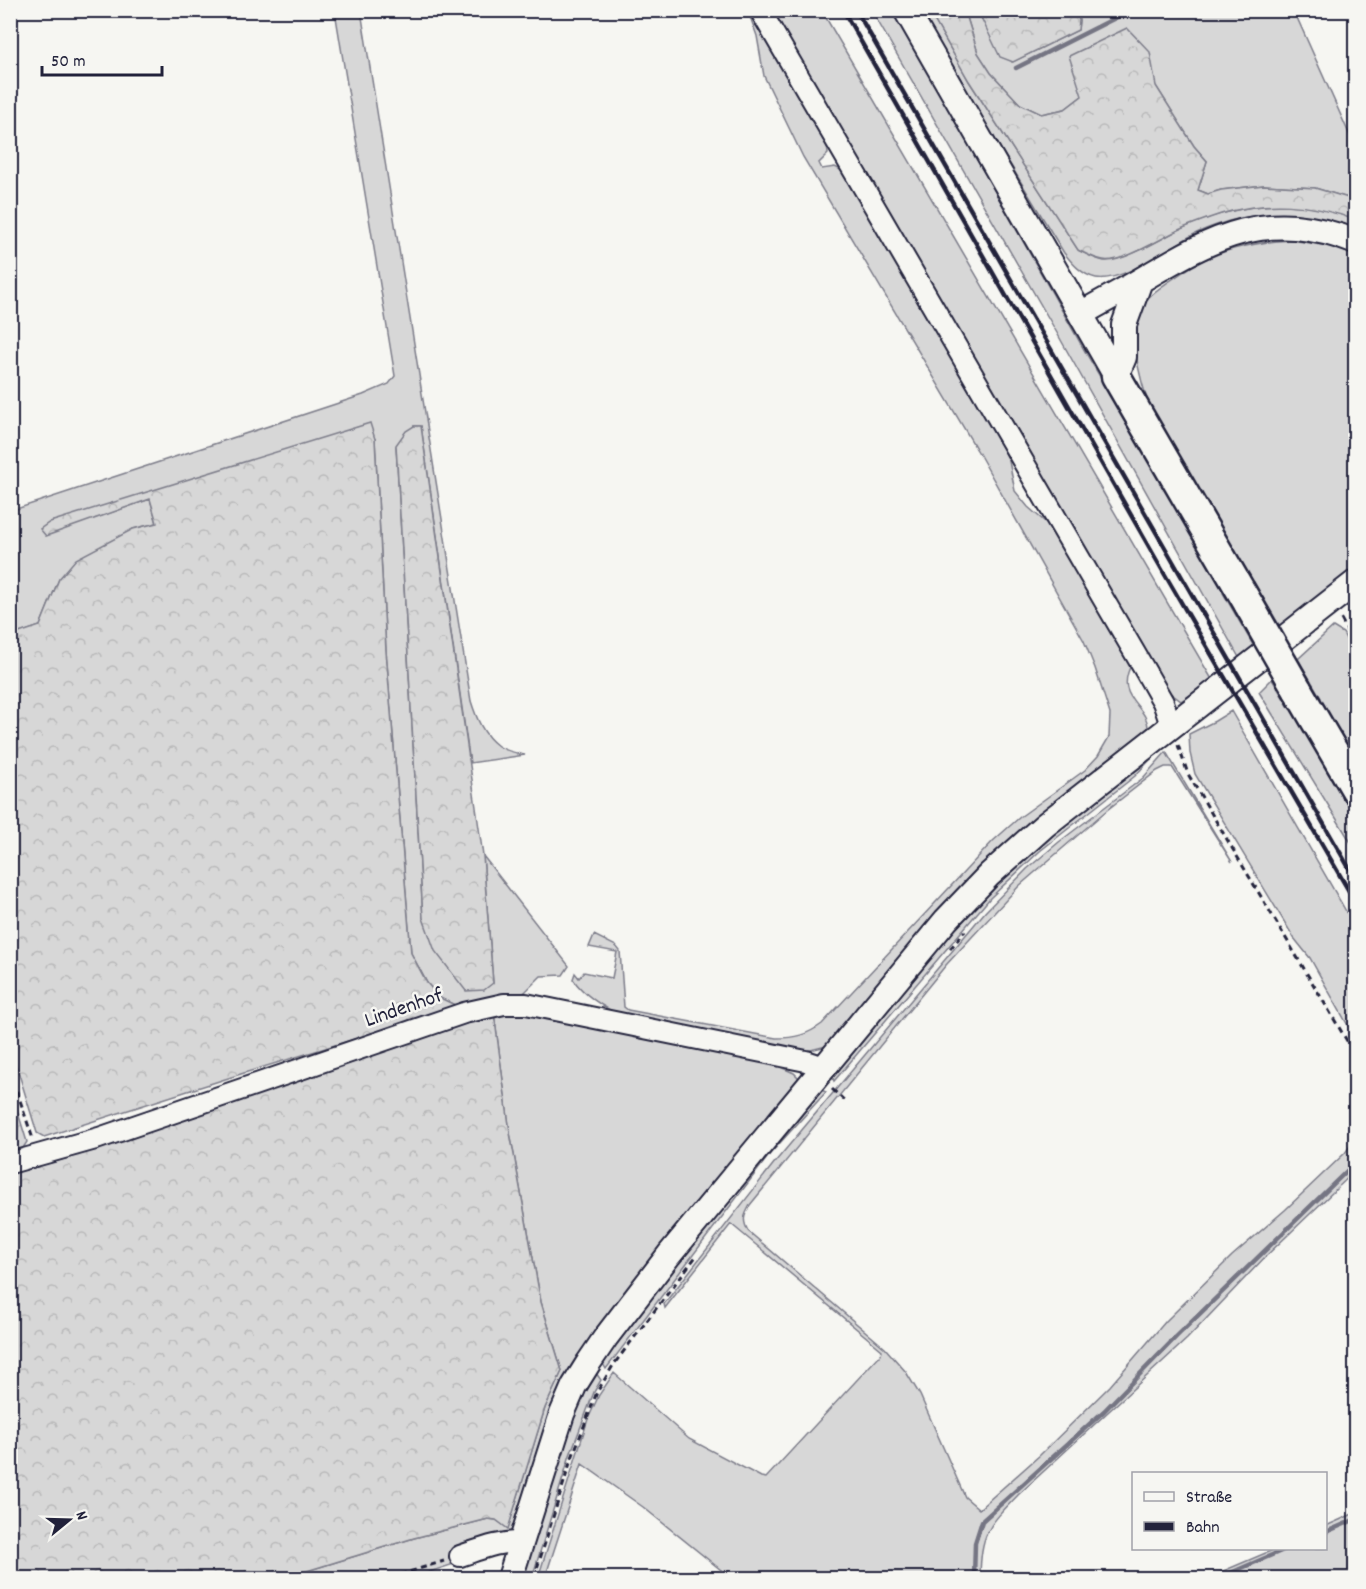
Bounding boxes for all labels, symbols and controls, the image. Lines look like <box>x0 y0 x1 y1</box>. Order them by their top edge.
scale bar <box>42 39 162 77</box>
text: 50 m <box>51 50 86 75</box>
street label: Lindenhof <box>361 981 449 1037</box>
legend <box>1132 1472 1327 1550</box>
text: Straße <box>1186 1486 1232 1511</box>
north arrow <box>39 1490 99 1550</box>
text: N <box>69 1508 93 1524</box>
text: Bahn <box>1186 1516 1220 1541</box>

